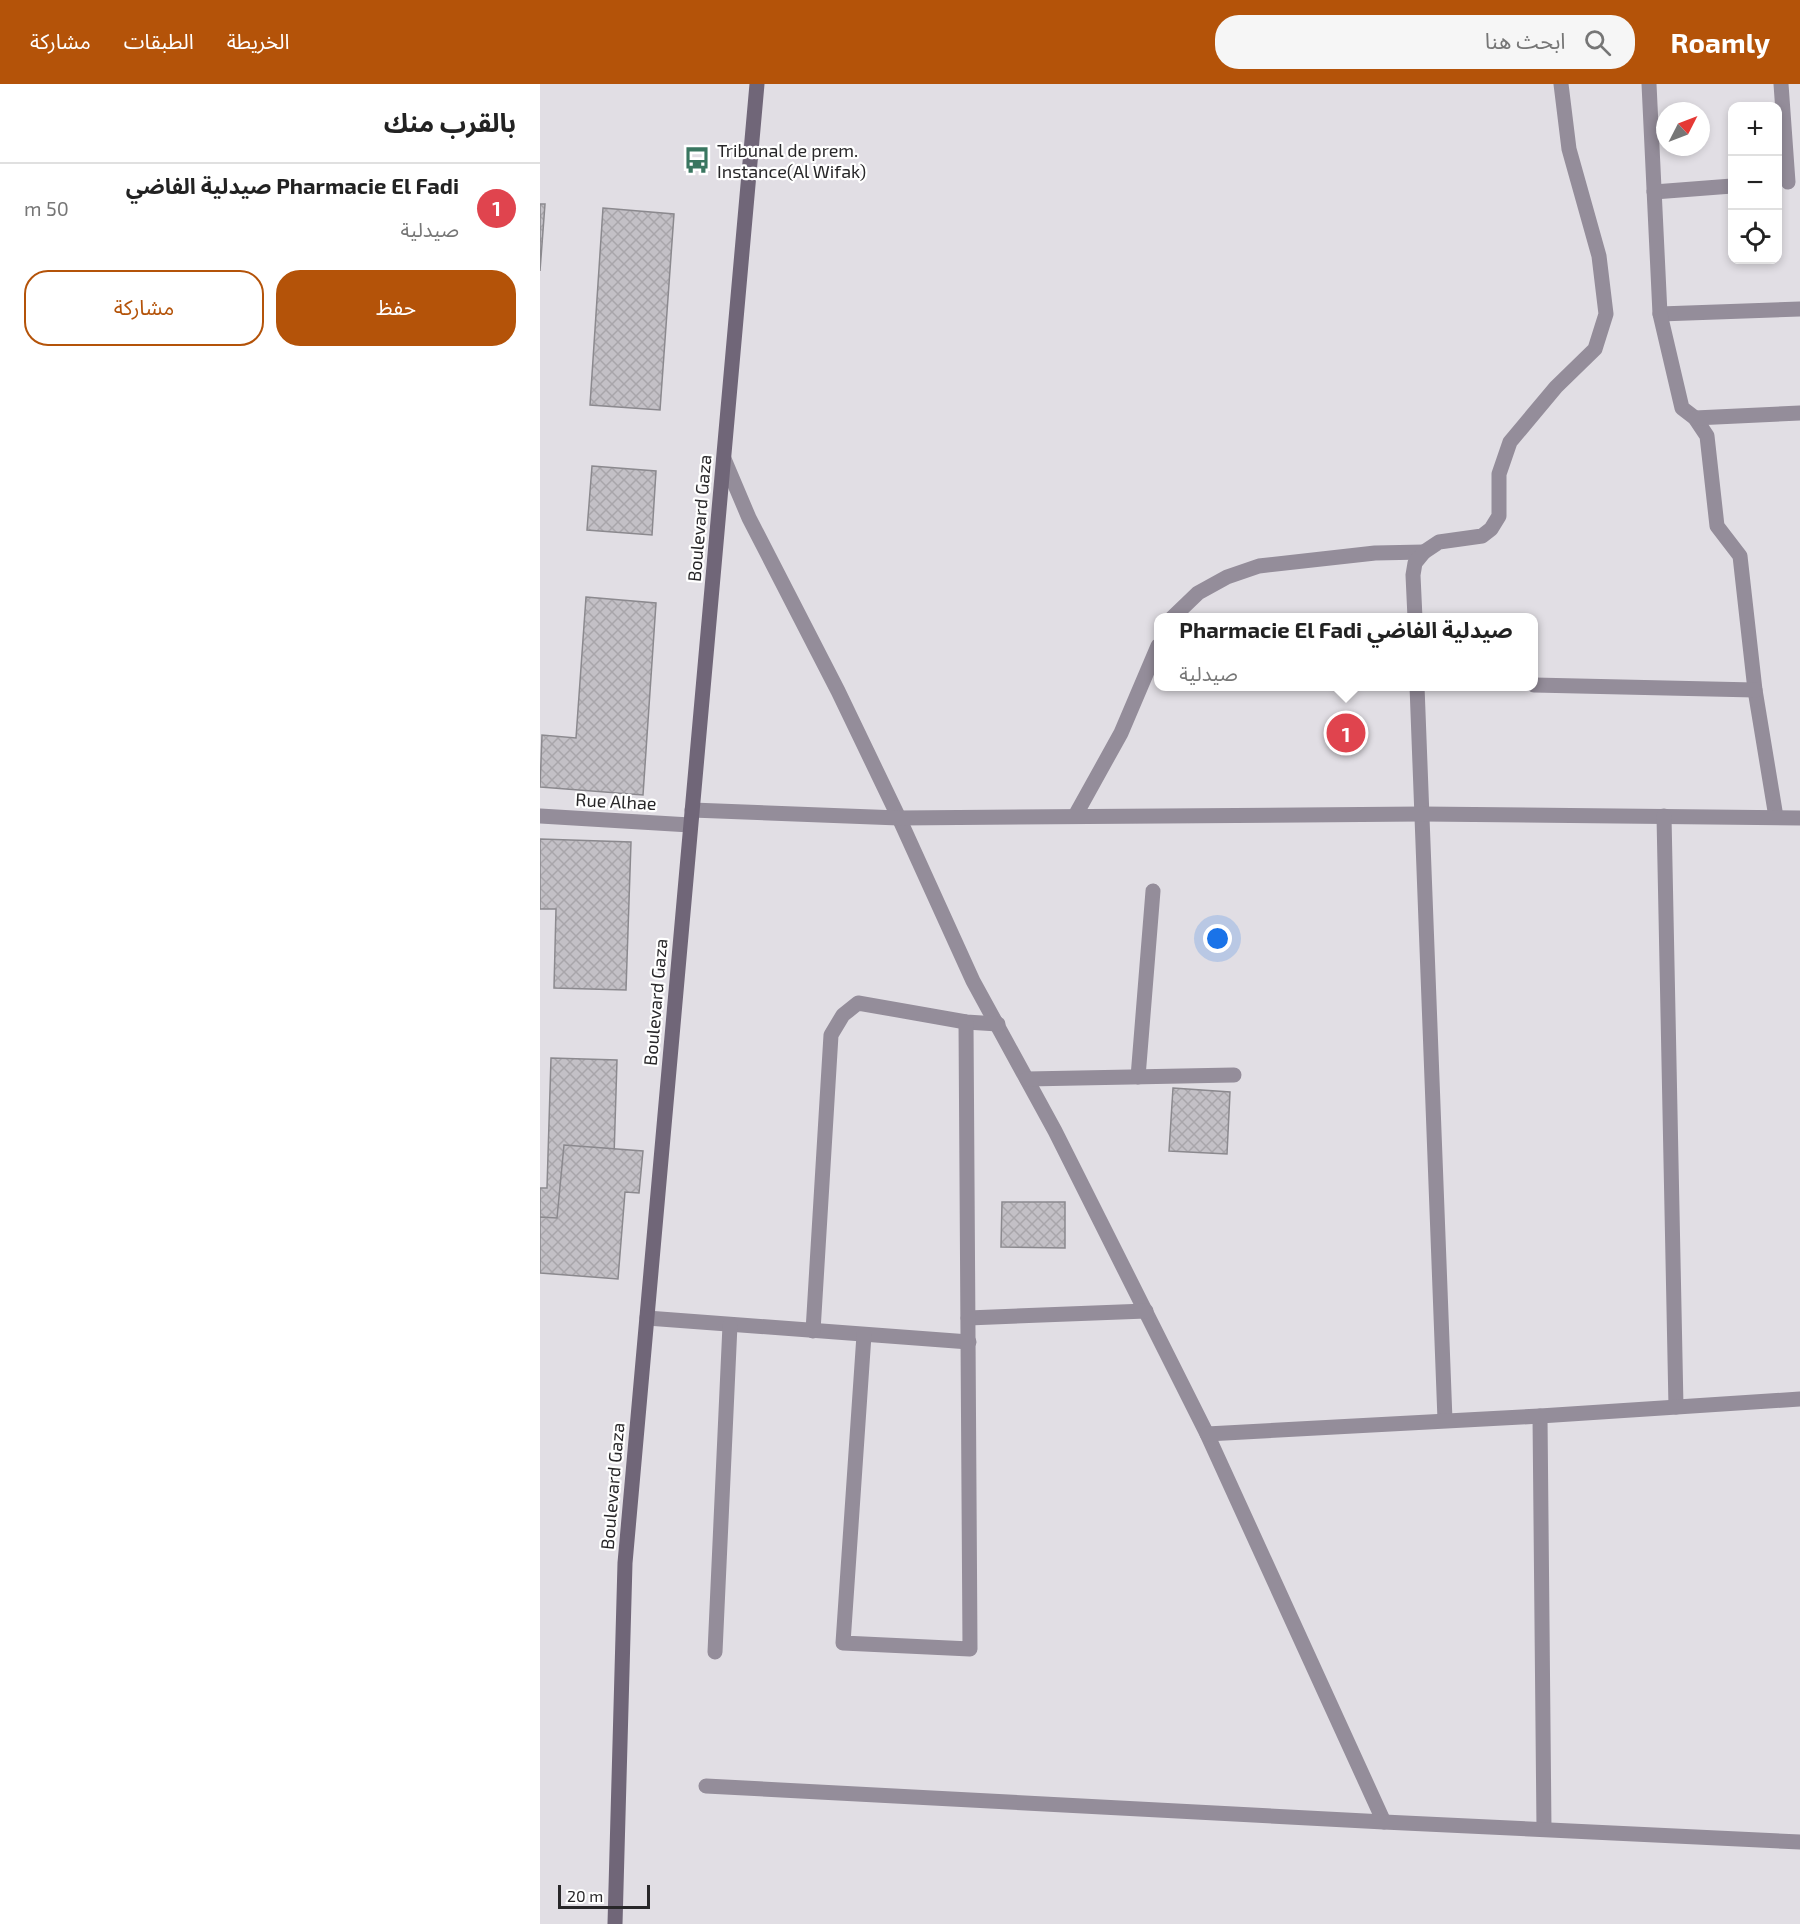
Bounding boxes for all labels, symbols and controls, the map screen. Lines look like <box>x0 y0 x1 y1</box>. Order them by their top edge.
search box <box>1215 15 1635 69</box>
text: Roamly <box>1671 25 1770 59</box>
icon: search <box>1581 26 1614 59</box>
text: ابحث هنا <box>1485 27 1566 53</box>
text: مشاركة <box>30 28 91 53</box>
text: الطبقات <box>124 28 194 53</box>
text: الخريطة <box>227 28 290 53</box>
north arrow <box>1656 102 1710 156</box>
map controls <box>1728 102 1782 264</box>
button: + <box>1728 102 1782 156</box>
text: بالقرب منك <box>384 106 516 137</box>
place label: Tribunal de prem. Instance(Al Wifak) <box>717 139 866 182</box>
bus stop icon: Tribunal de prem. Instance(Al Wifak) <box>682 145 712 175</box>
button: − <box>1728 156 1782 210</box>
text: Pharmacie El Fadi صيدلية الفاضي <box>126 172 459 198</box>
text: 50 m <box>24 196 69 220</box>
text: 1 <box>492 196 501 220</box>
button: locate <box>1728 210 1782 264</box>
text: صيدلية <box>400 217 459 241</box>
button: مشاركة <box>24 270 264 346</box>
button: حفظ <box>276 270 516 346</box>
street label: Boulevard Gaza <box>682 454 716 582</box>
popup <box>1154 613 1538 691</box>
text: Pharmacie El Fadi صيدلية الفاضي <box>1179 616 1513 642</box>
text: صيدلية <box>1179 661 1238 685</box>
pin: 1 <box>1326 710 1366 756</box>
street label: Rue Alhae <box>575 788 657 814</box>
your location <box>1203 924 1232 953</box>
street label: Boulevard Gaza <box>638 938 672 1066</box>
street label: Boulevard Gaza <box>595 1422 629 1550</box>
scale bar <box>558 1882 650 1910</box>
text: 20 m <box>567 1886 603 1905</box>

